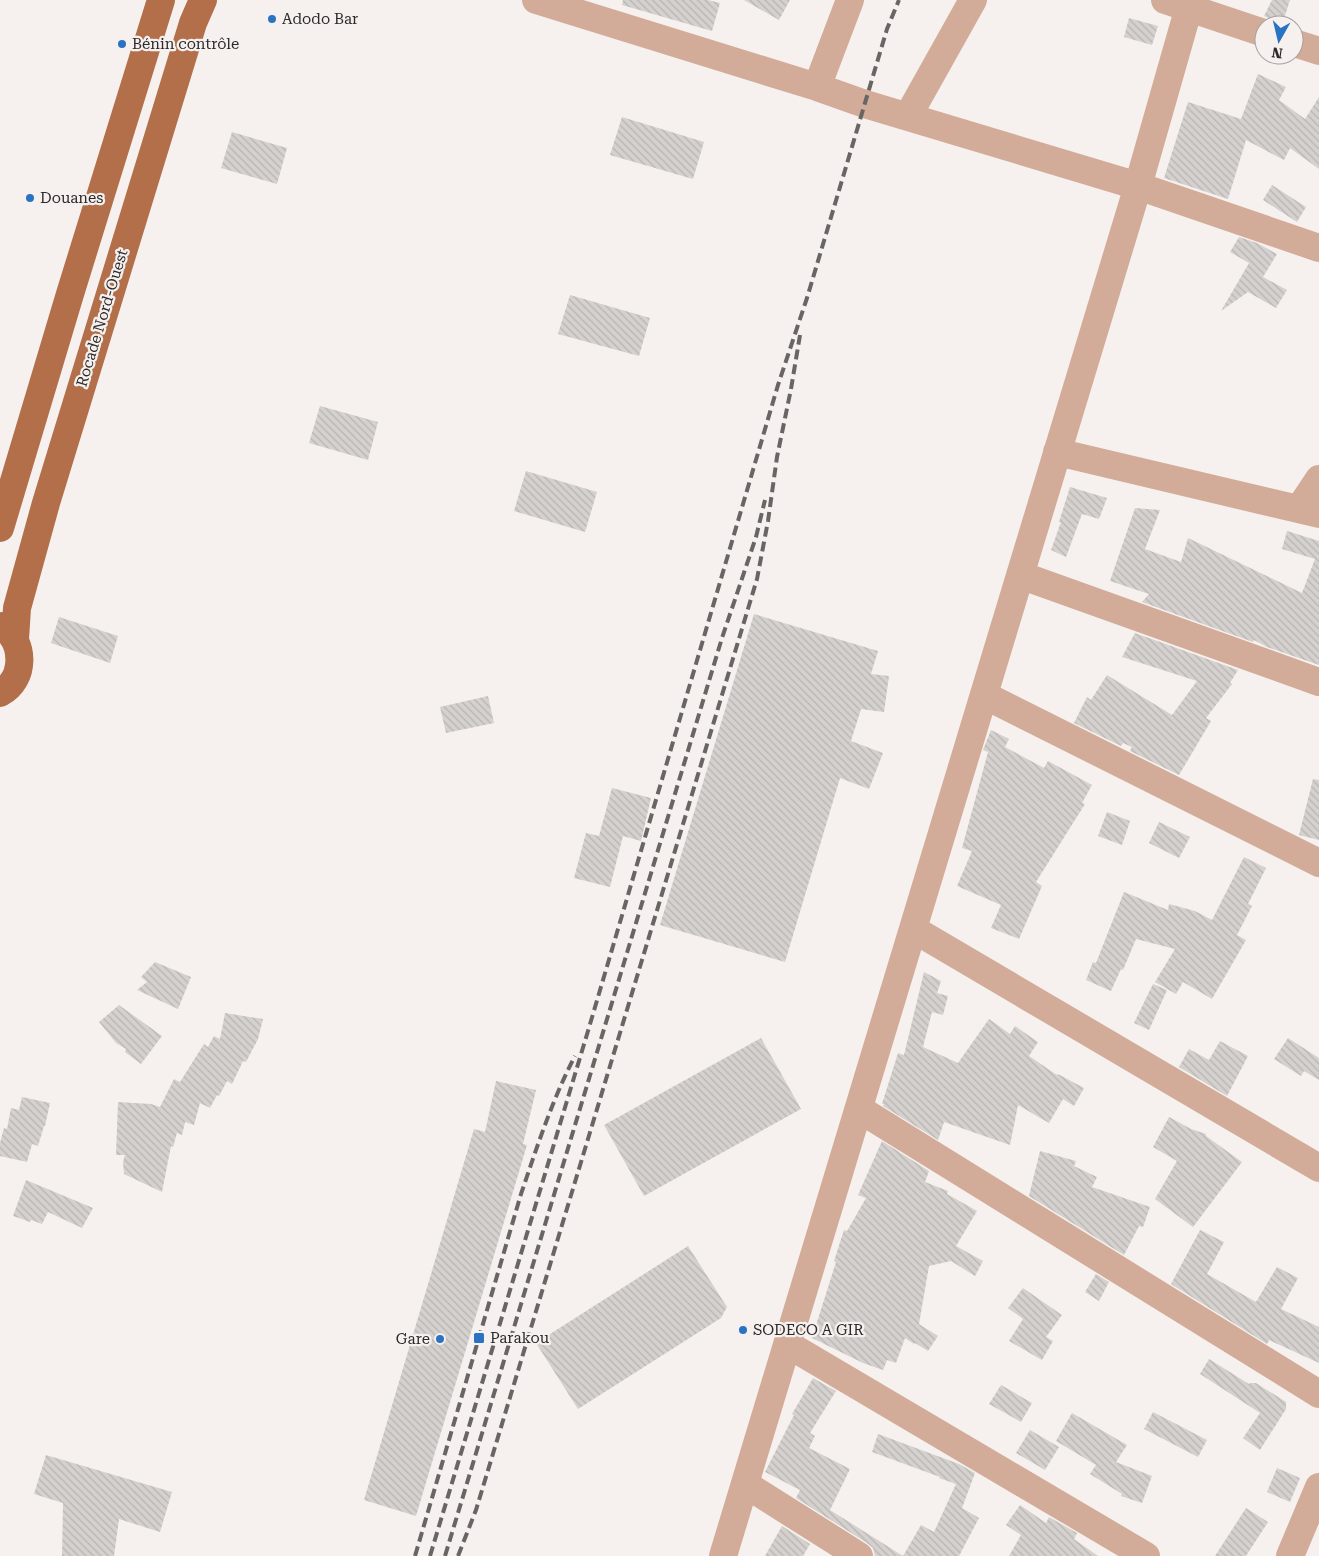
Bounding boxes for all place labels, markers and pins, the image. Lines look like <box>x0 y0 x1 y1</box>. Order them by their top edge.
place label: Adodo Bar <box>282 10 358 28</box>
marker: Adodo Bar <box>266 13 278 25</box>
place label: Bénin contrôle <box>132 35 239 53</box>
marker: Bénin contrôle <box>116 38 128 50</box>
place label: Douanes <box>40 189 103 207</box>
marker: Douanes <box>24 192 36 204</box>
place label: SODECO A GIR <box>753 1321 864 1339</box>
marker: SODECO A GIR <box>737 1324 749 1336</box>
place label: Parakou <box>490 1329 550 1347</box>
place label: Gare <box>396 1330 430 1348</box>
marker: Parakou <box>472 1331 486 1345</box>
marker: Gare <box>434 1333 446 1345</box>

